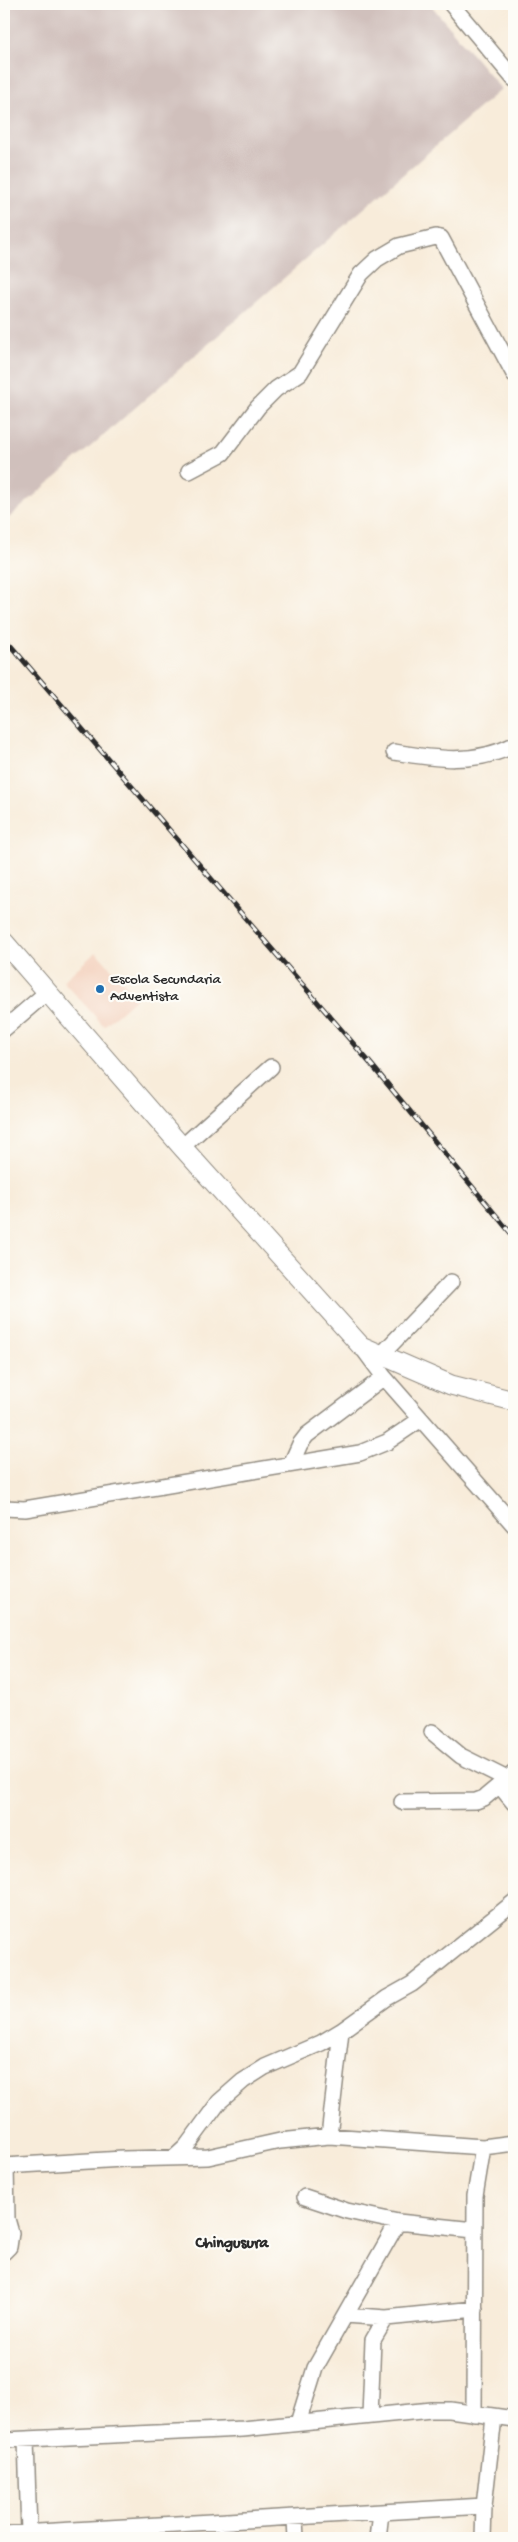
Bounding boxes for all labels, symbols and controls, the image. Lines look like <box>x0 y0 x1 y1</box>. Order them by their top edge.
place label: Escola Secundaria Adventista <box>110 971 222 1006</box>
marker: Escola Secundaria Adventista <box>94 983 106 995</box>
district label: Chingusura <box>195 2235 270 2254</box>

